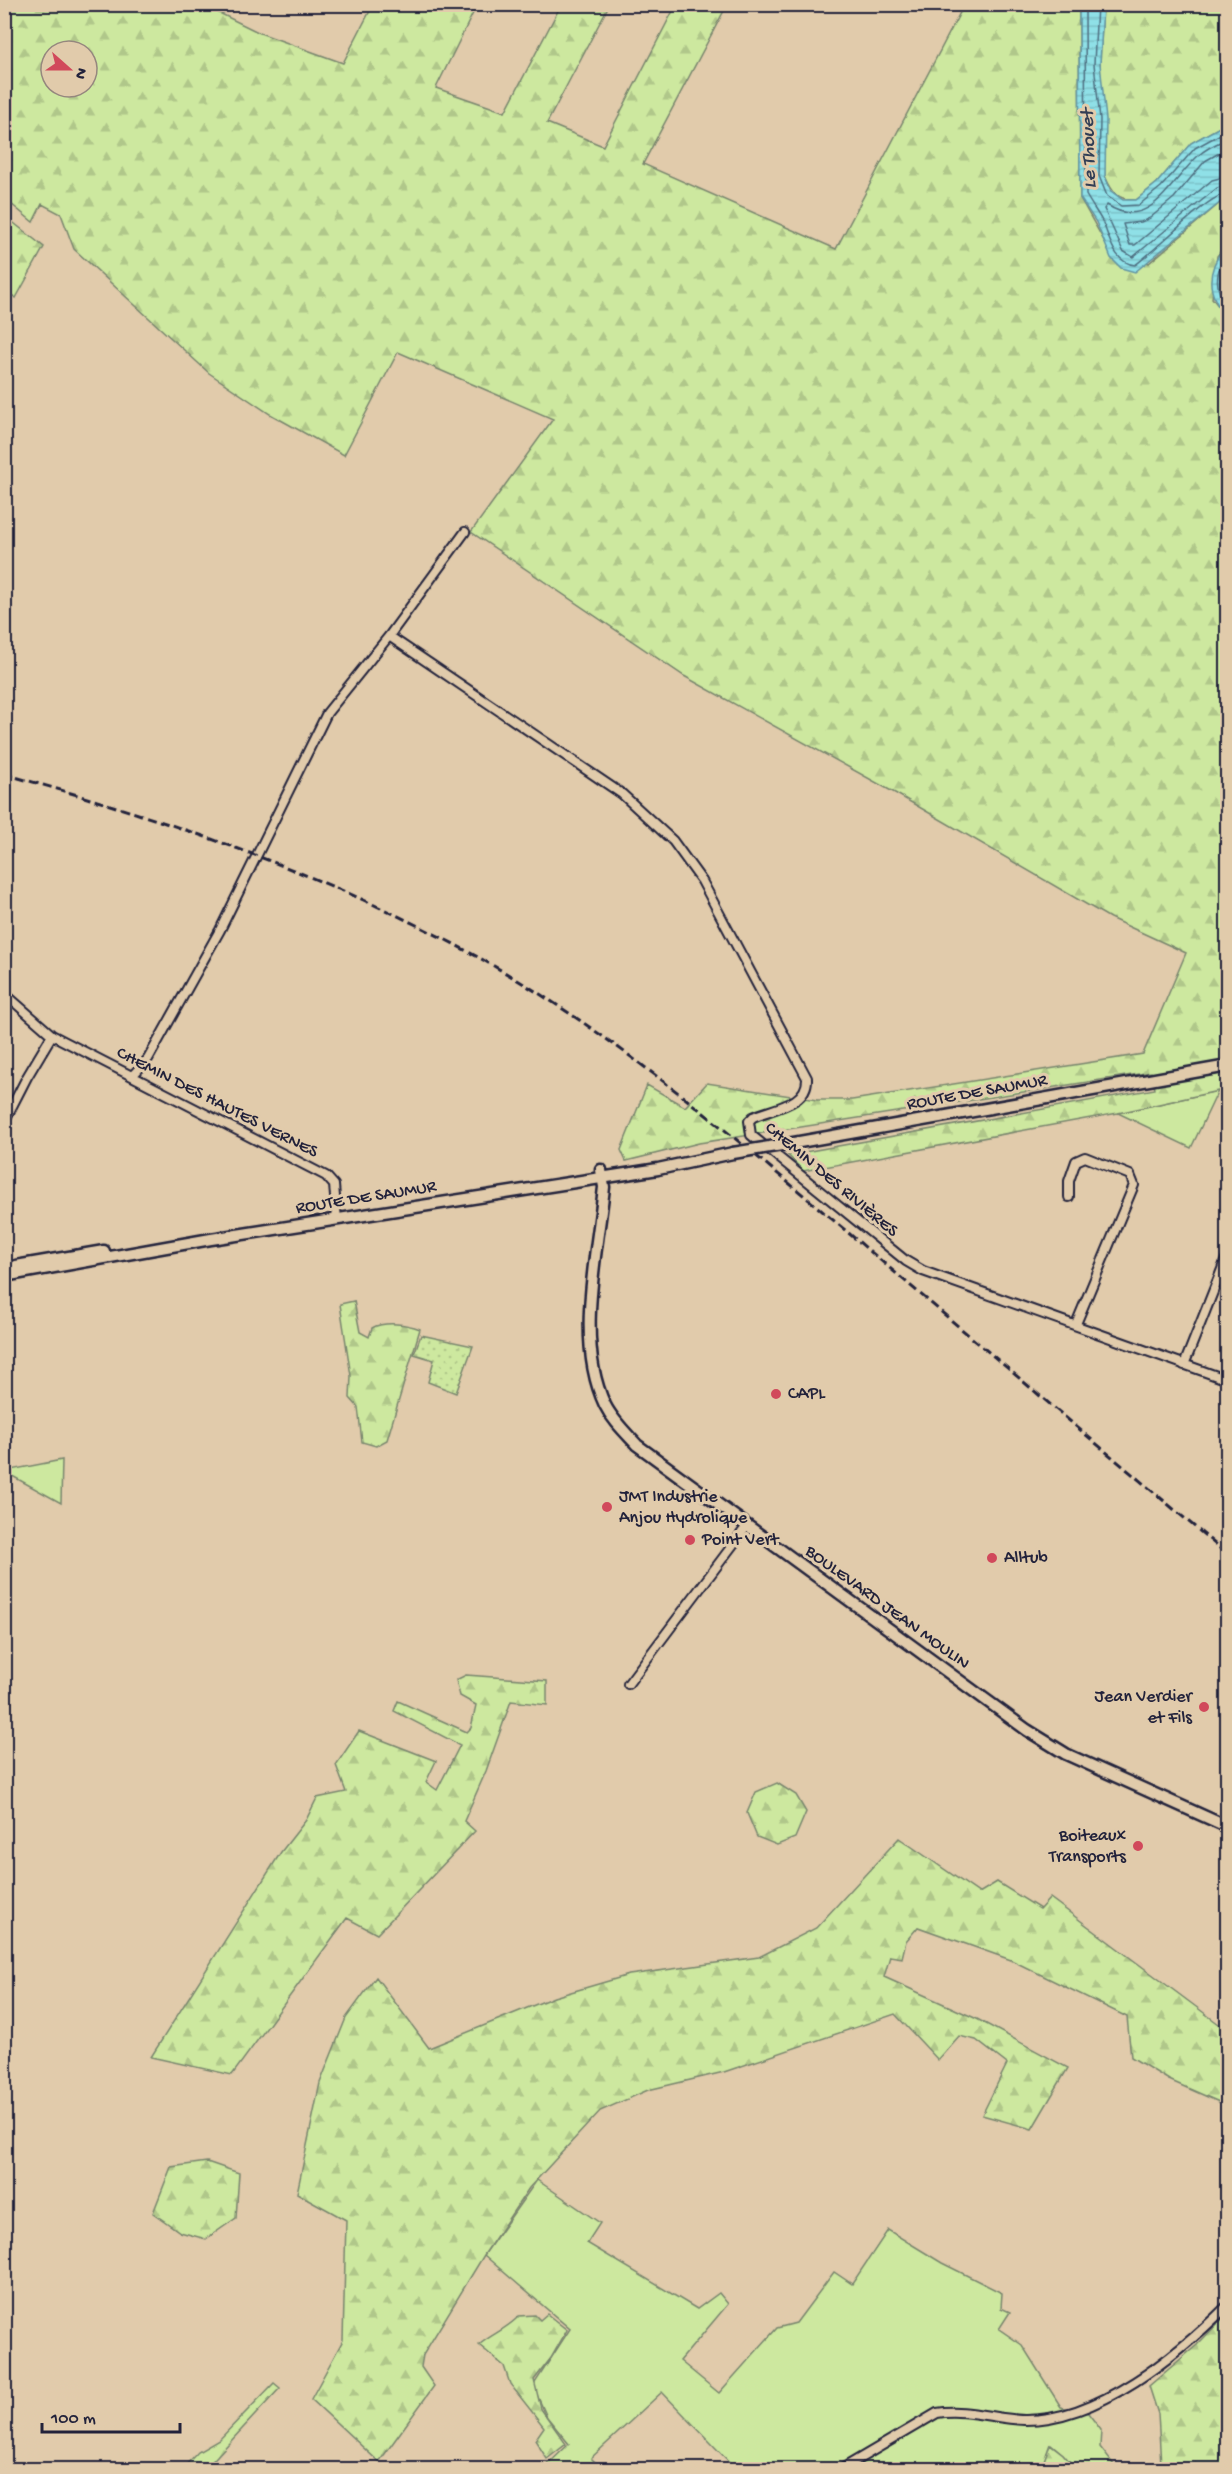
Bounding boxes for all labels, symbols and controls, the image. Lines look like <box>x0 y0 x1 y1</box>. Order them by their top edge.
north arrow <box>39 39 99 99</box>
text: N <box>69 65 90 82</box>
water label: Le Thouet <box>1077 105 1103 189</box>
street label: CHEMIN DES HAUTES VERNES <box>113 1043 322 1163</box>
street label: ROUTE DE SAUMUR <box>905 1070 1049 1116</box>
street label: CHEMIN DES RIVIÈRES <box>760 1118 903 1242</box>
street label: ROUTE DE SAUMUR <box>294 1176 438 1219</box>
place label: CAPL <box>788 1384 826 1405</box>
marker: CAPL <box>769 1387 783 1401</box>
place label: JMT Industrie Anjou Hydrolique <box>619 1487 748 1529</box>
marker: JMT Industrie Anjou Hydrolique <box>600 1500 614 1514</box>
place label: Point Vert <box>701 1530 780 1551</box>
marker: Point Vert <box>683 1533 697 1547</box>
street label: BOULEVARD JEAN MOULIN <box>800 1541 973 1675</box>
place label: Alltub <box>1004 1548 1048 1569</box>
marker: Alltub <box>985 1551 999 1565</box>
place label: Jean Verdier et Fils <box>1095 1687 1194 1729</box>
marker: Jean Verdier et Fils <box>1197 1700 1211 1714</box>
place label: Boiteaux Transports <box>1048 1826 1127 1868</box>
marker: Boiteaux Transports <box>1131 1839 1145 1853</box>
scale bar <box>42 2396 180 2434</box>
text: 100 m <box>50 2409 96 2430</box>

